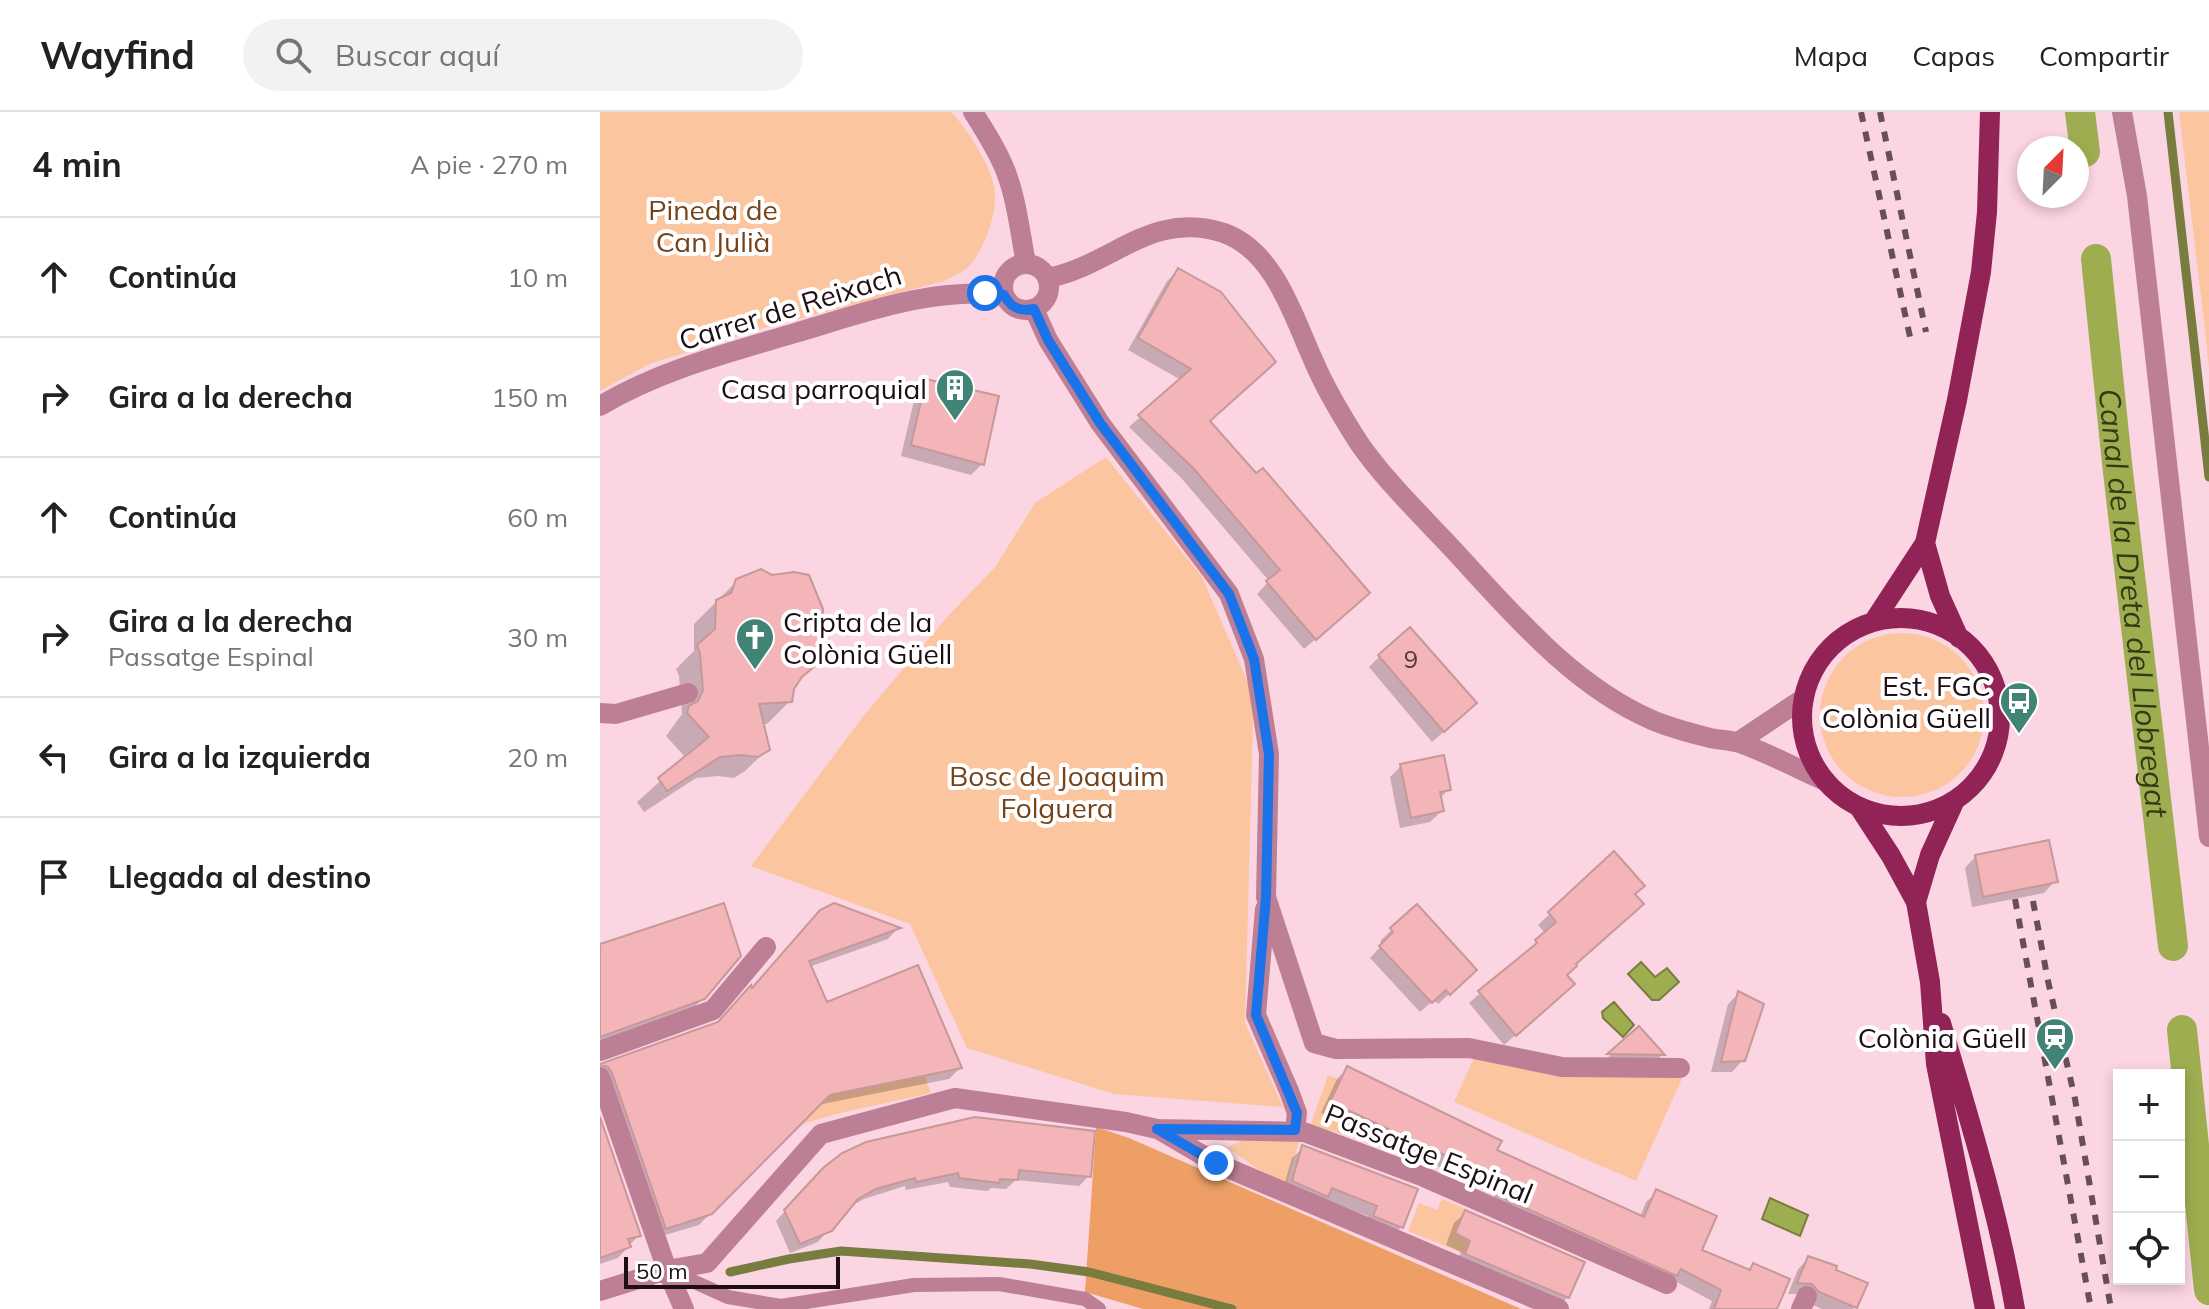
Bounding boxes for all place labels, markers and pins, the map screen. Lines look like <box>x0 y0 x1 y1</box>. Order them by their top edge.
building icon: Casa parroquial <box>934 367 976 422</box>
place label: Casa parroquial <box>721 371 927 406</box>
place label: Cripta de la Colònia Güell <box>783 604 952 671</box>
church icon: Cripta de la Colònia Güell <box>734 616 776 671</box>
place label: Est. FGC Colònia Güell <box>1822 668 1991 735</box>
bus stop icon: Est. FGC Colònia Güell <box>1998 680 2040 735</box>
station icon: Colònia Güell <box>2034 1016 2076 1071</box>
place label: Colònia Güell <box>1858 1020 2027 1055</box>

